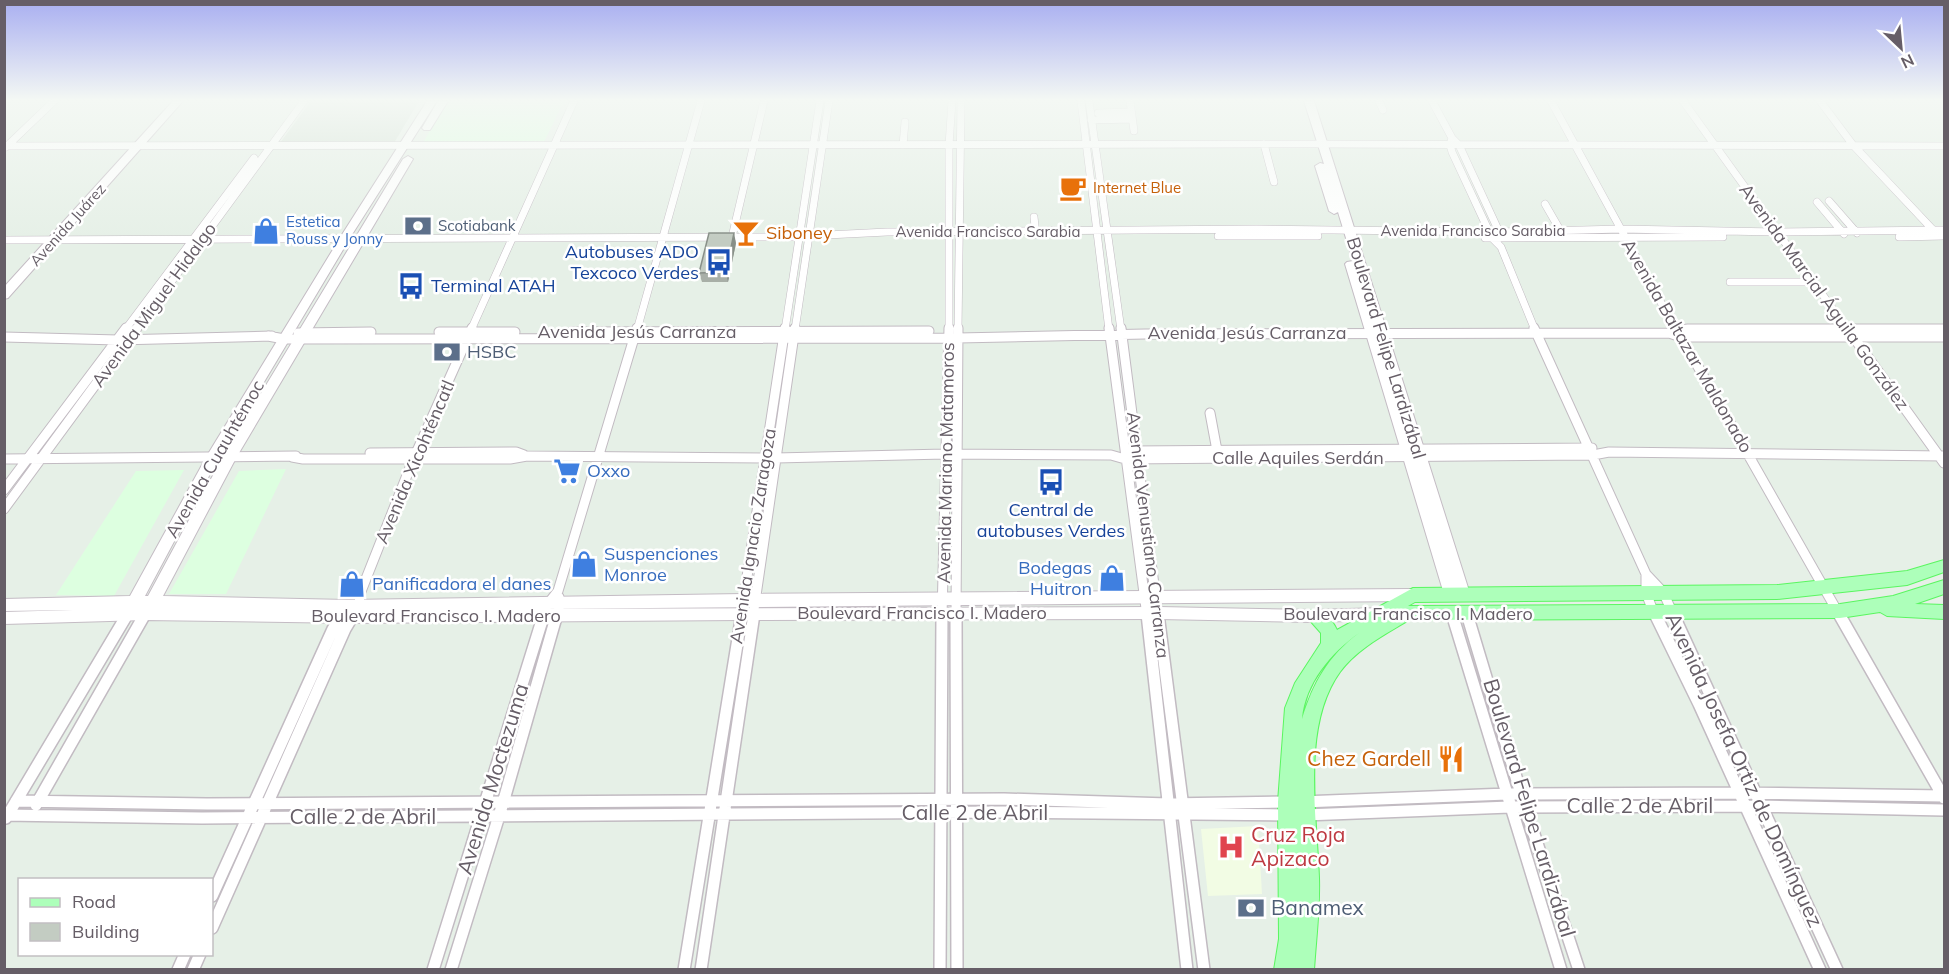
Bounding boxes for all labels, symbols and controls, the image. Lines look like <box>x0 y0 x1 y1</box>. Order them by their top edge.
north arrow <box>1871 18 1931 78</box>
text: N <box>1898 50 1917 73</box>
cafe icon: Internet Blue <box>1058 173 1088 203</box>
place label: Internet Blue <box>1093 178 1181 197</box>
street label: Avenida Juárez <box>26 179 110 270</box>
street label: Avenida Marcial Águila González <box>1734 179 1914 415</box>
bank icon: Scotiabank <box>403 211 433 241</box>
place label: Estetica Rouss y Jonny <box>286 212 383 248</box>
shop icon: Estetica Rouss y Jonny <box>251 216 281 246</box>
place label: Scotiabank <box>438 216 516 235</box>
street label: Avenida Miguel Hidalgo <box>86 218 221 392</box>
bar icon: Siboney <box>731 218 761 248</box>
place label: Siboney <box>766 221 833 244</box>
street label: Avenida Francisco Sarabia <box>1381 221 1565 240</box>
street label: Avenida Francisco Sarabia <box>896 222 1080 241</box>
street label: Boulevard Felipe Lardizábal <box>1342 234 1431 461</box>
street label: Avenida Baltazar Maldonado <box>1617 235 1758 457</box>
place label: Autobuses ADO Texcoco Verdes <box>565 240 699 284</box>
bus stop icon: Autobuses ADO Texcoco Verdes <box>704 247 734 277</box>
bus stop icon: Terminal ATAH <box>396 271 426 301</box>
place label: Terminal ATAH <box>431 274 556 297</box>
street label: Avenida Jesús Carranza <box>538 320 736 343</box>
street label: Avenida Jesús Carranza <box>1148 321 1346 344</box>
bank icon: HSBC <box>432 337 462 367</box>
place label: HSBC <box>467 340 517 363</box>
street label: Avenida Mariano Matamoros <box>932 342 959 584</box>
street label: Avenida Cuauhtémoc <box>160 376 269 542</box>
street label: Avenida Xicohténcatl <box>370 377 459 547</box>
street label: Avenida Venustiano Carranza <box>1122 410 1175 660</box>
street label: Avenida Ignacio Zaragoza <box>724 427 781 645</box>
street label: Calle Aquiles Serdán <box>1212 446 1384 469</box>
supermarket icon: Oxxo <box>552 456 582 486</box>
place label: Oxxo <box>587 459 630 482</box>
bus stop icon: Central de autobuses Verdes <box>1036 467 1066 497</box>
place label: Central de autobuses Verdes <box>977 498 1125 542</box>
place label: Suspenciones Monroe <box>604 542 718 586</box>
shop icon: Suspenciones Monroe <box>569 549 599 579</box>
place label: Bodegas Huitron <box>1018 556 1092 600</box>
shop icon: Bodegas Huitron <box>1097 563 1127 593</box>
shop icon: Panificadora el danes <box>337 569 367 599</box>
place label: Panificadora el danes <box>372 572 552 595</box>
street label: Boulevard Francisco I. Madero <box>797 601 1047 624</box>
street label: Boulevard Francisco I. Madero <box>1283 602 1533 625</box>
street label: Boulevard Francisco I. Madero <box>311 604 561 627</box>
street label: Avenida Josefa Ortiz de Domínguez <box>1660 608 1829 931</box>
street label: Boulevard Felipe Lardizábal <box>1478 675 1582 940</box>
street label: Avenida Moctezuma <box>451 680 533 877</box>
restaurant icon: Chez Gardell <box>1436 744 1466 774</box>
place label: Chez Gardell <box>1307 745 1431 771</box>
street label: Calle 2 de Abril <box>1567 792 1713 818</box>
street label: Calle 2 de Abril <box>902 799 1048 825</box>
street label: Calle 2 de Abril <box>290 803 436 829</box>
place label: Cruz Roja Apizaco <box>1251 821 1345 871</box>
hospital icon: Cruz Roja Apizaco <box>1216 832 1246 862</box>
legend <box>18 878 213 956</box>
text: Road <box>72 890 116 913</box>
bank icon: Banamex <box>1236 893 1266 923</box>
place label: Banamex <box>1271 894 1364 920</box>
text: Building <box>72 920 140 943</box>

